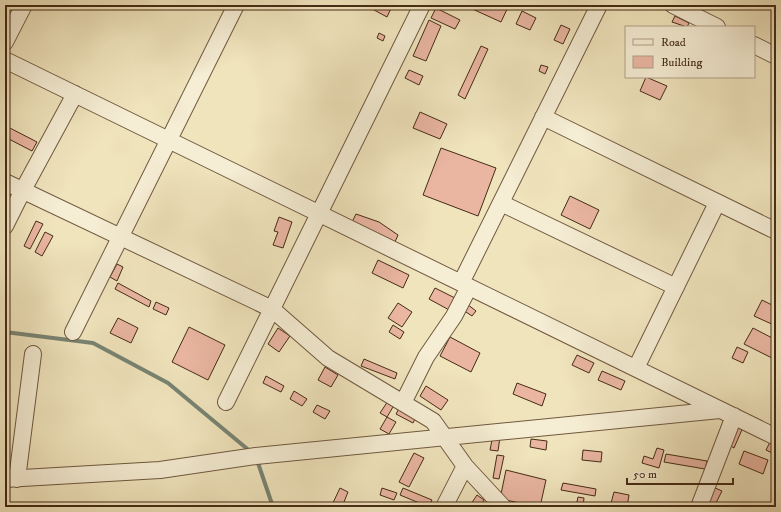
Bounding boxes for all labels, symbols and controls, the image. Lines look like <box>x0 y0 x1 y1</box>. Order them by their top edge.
legend <box>625 26 755 78</box>
text: Road <box>661 35 686 50</box>
text: Building <box>661 55 702 70</box>
scale bar <box>627 460 733 486</box>
text: 50 m <box>633 467 657 482</box>

